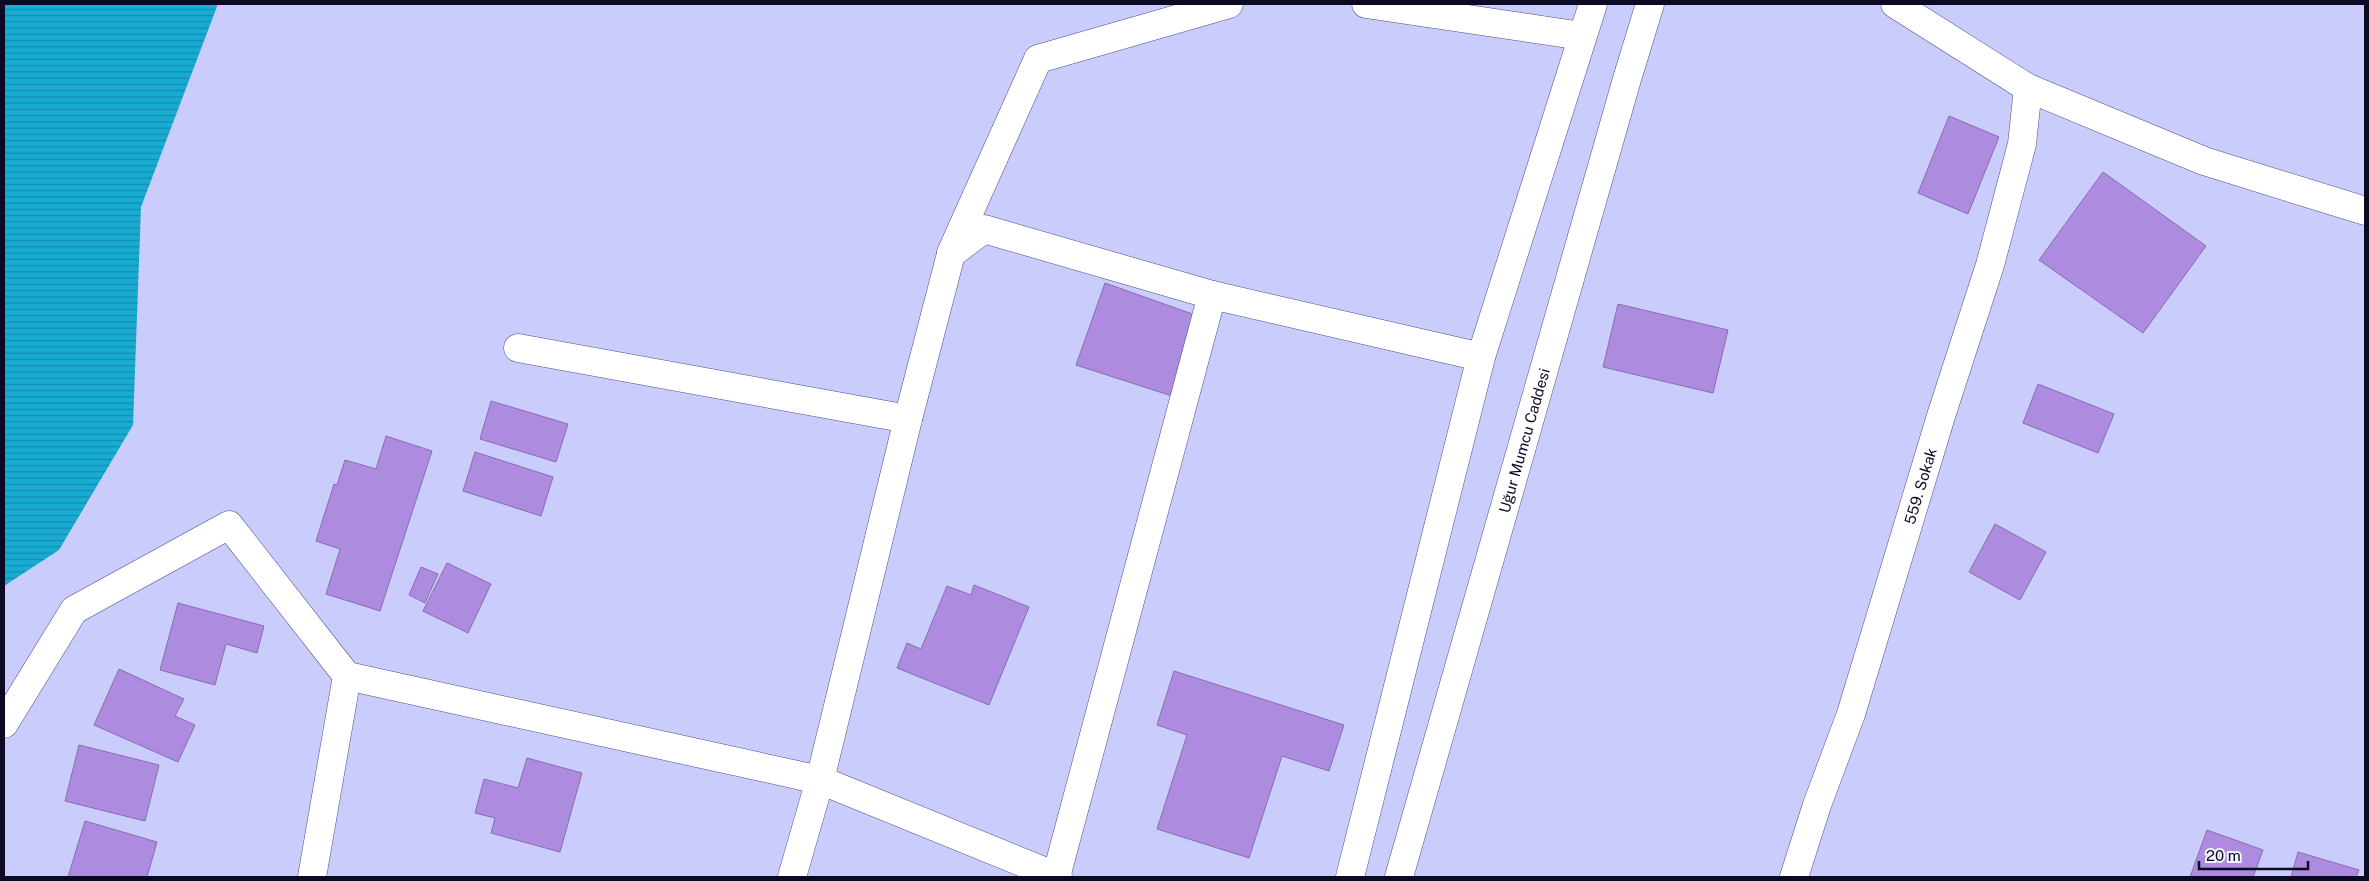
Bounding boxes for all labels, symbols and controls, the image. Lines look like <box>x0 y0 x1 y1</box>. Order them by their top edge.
street label: Uğur Mumcu Caddesi <box>1495 366 1552 515</box>
street label: 559. Sokak <box>1900 446 1939 526</box>
scale bar <box>2199 838 2308 870</box>
text: 20 m <box>2206 847 2241 864</box>

